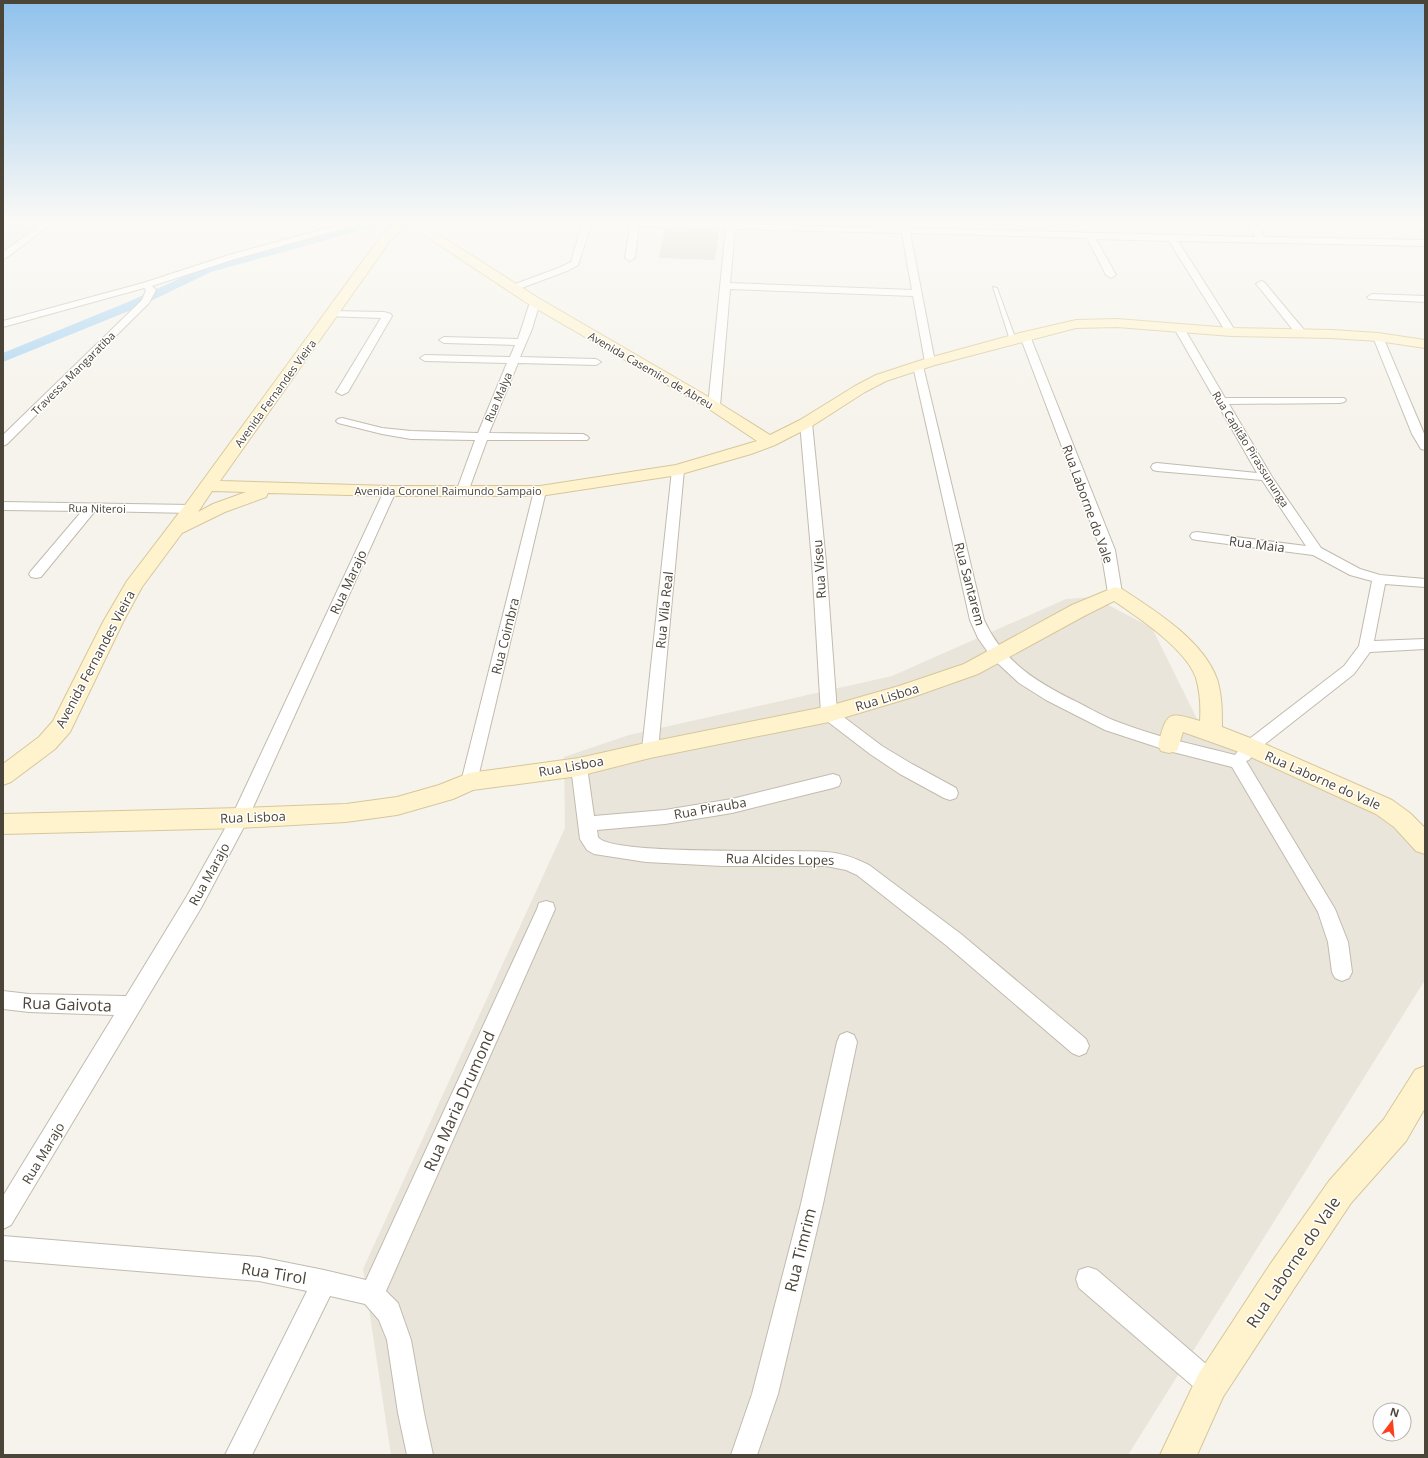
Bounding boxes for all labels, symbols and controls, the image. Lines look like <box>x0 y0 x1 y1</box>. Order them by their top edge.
street label: Travessa Mangaratiba <box>28 328 118 418</box>
street label: Avenida Casemiro de Abreu <box>586 328 716 412</box>
street label: Avenida Fernandes Vieira <box>231 336 319 450</box>
street label: Rua Malya <box>481 370 515 424</box>
street label: Rua Capitão Pirassununga <box>1209 388 1293 510</box>
street label: Rua Laborne do Vale <box>1058 442 1118 566</box>
street label: Avenida Coronel Raimundo Sampaio <box>354 483 542 498</box>
street label: Rua Niteroi <box>68 500 126 516</box>
street label: Rua Maia <box>1228 532 1286 556</box>
street label: Rua Viseu <box>808 539 830 599</box>
street label: Rua Santarem <box>950 540 990 628</box>
street label: Rua Marajo <box>325 547 371 617</box>
street label: Rua Vila Real <box>651 571 677 649</box>
street label: Avenida Fernandes Vieira <box>51 587 139 731</box>
street label: Rua Coimbra <box>487 596 523 676</box>
street label: Rua Lisboa <box>853 679 921 715</box>
street label: Rua Laborne do Vale <box>1262 746 1384 814</box>
street label: Rua Lisboa <box>537 751 605 781</box>
street label: Rua Pirauba <box>672 793 748 823</box>
street label: Rua Lisboa <box>220 807 286 827</box>
street label: Rua Marajo <box>184 839 234 909</box>
street label: Rua Alcides Lopes <box>726 849 834 869</box>
street label: Rua Gaivota <box>22 991 112 1017</box>
street label: Rua Maria Drumond <box>418 1027 500 1175</box>
street label: Rua Marajo <box>17 1119 69 1187</box>
street label: Rua Laborne do Vale <box>1241 1192 1345 1332</box>
street label: Rua Timrim <box>779 1206 821 1294</box>
street label: Rua Tirol <box>240 1257 308 1289</box>
north arrow <box>1372 1402 1412 1442</box>
text: N <box>1389 1403 1401 1420</box>

